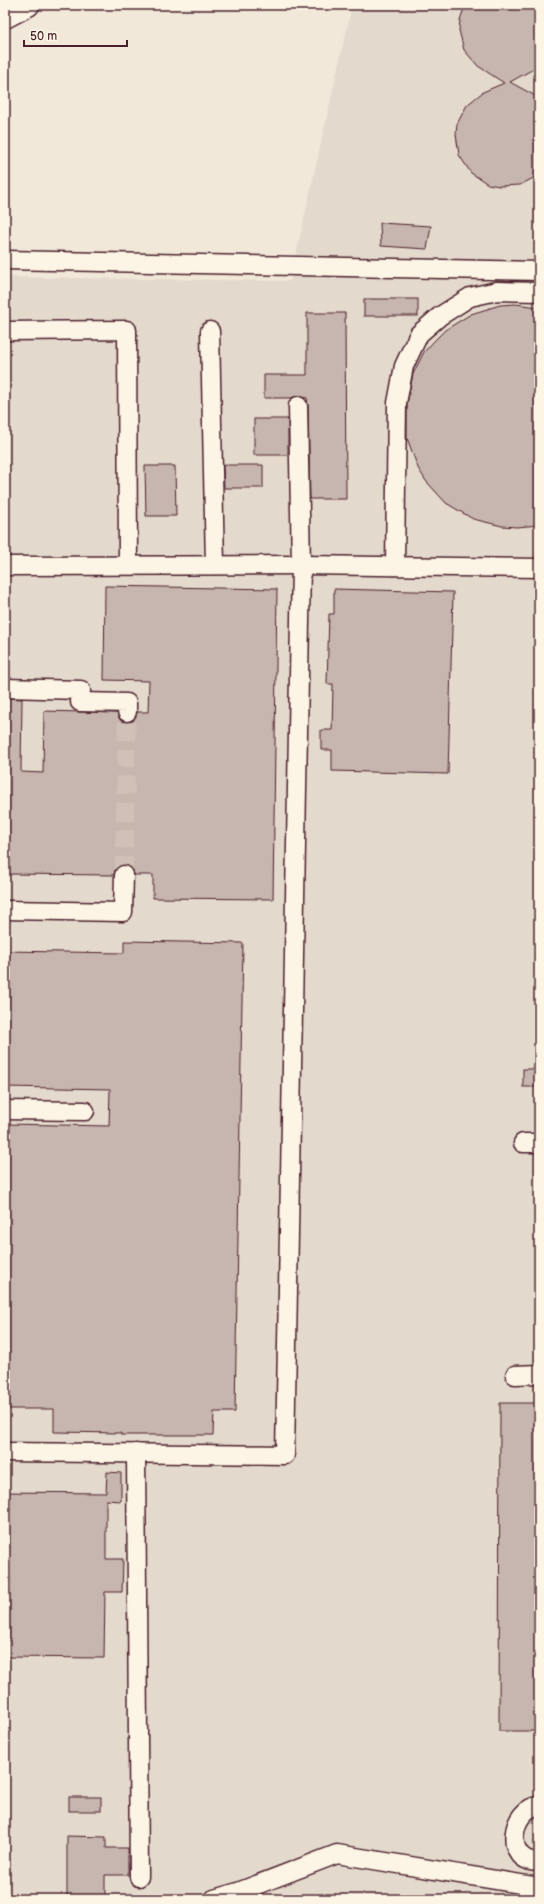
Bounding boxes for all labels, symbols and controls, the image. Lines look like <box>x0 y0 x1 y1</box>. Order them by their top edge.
scale bar <box>24 22 127 48</box>
text: 50 m <box>30 29 57 44</box>

